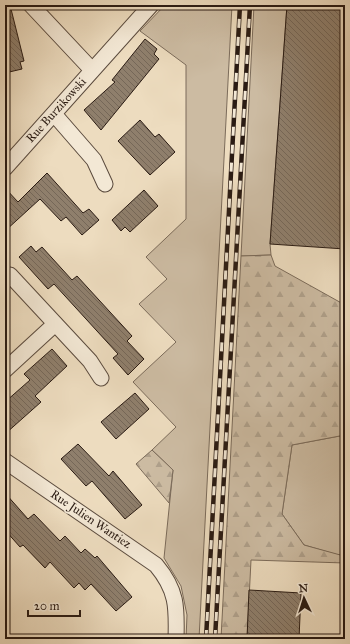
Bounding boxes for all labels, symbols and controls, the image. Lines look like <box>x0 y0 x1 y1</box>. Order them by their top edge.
street label: Rue Burzikowski <box>23 74 89 145</box>
street label: Rue Julien Wantiez <box>47 487 134 552</box>
north arrow <box>284 578 324 618</box>
text: N <box>298 582 309 595</box>
scale bar <box>28 592 80 618</box>
text: 20 m <box>34 599 60 613</box>

